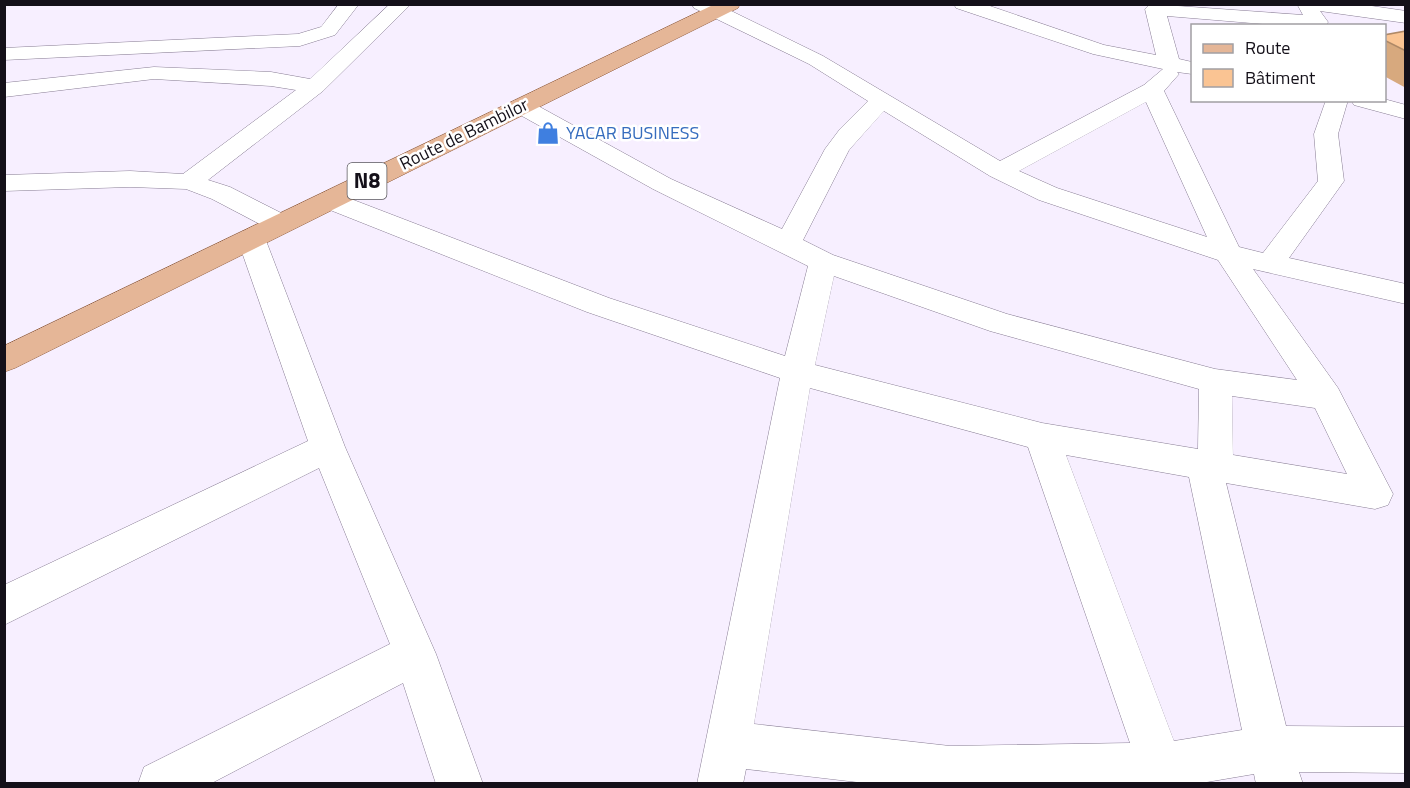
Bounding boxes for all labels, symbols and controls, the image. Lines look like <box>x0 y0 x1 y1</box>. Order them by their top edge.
legend <box>1191 24 1386 102</box>
text: Route <box>1245 34 1290 61</box>
text: Bâtiment <box>1245 64 1316 91</box>
street label: Route de Bambilor <box>395 91 533 176</box>
place label: YACAR BUSINESS <box>566 119 699 146</box>
shop icon: YACAR BUSINESS <box>535 120 561 146</box>
road number: N8 <box>348 163 386 199</box>

